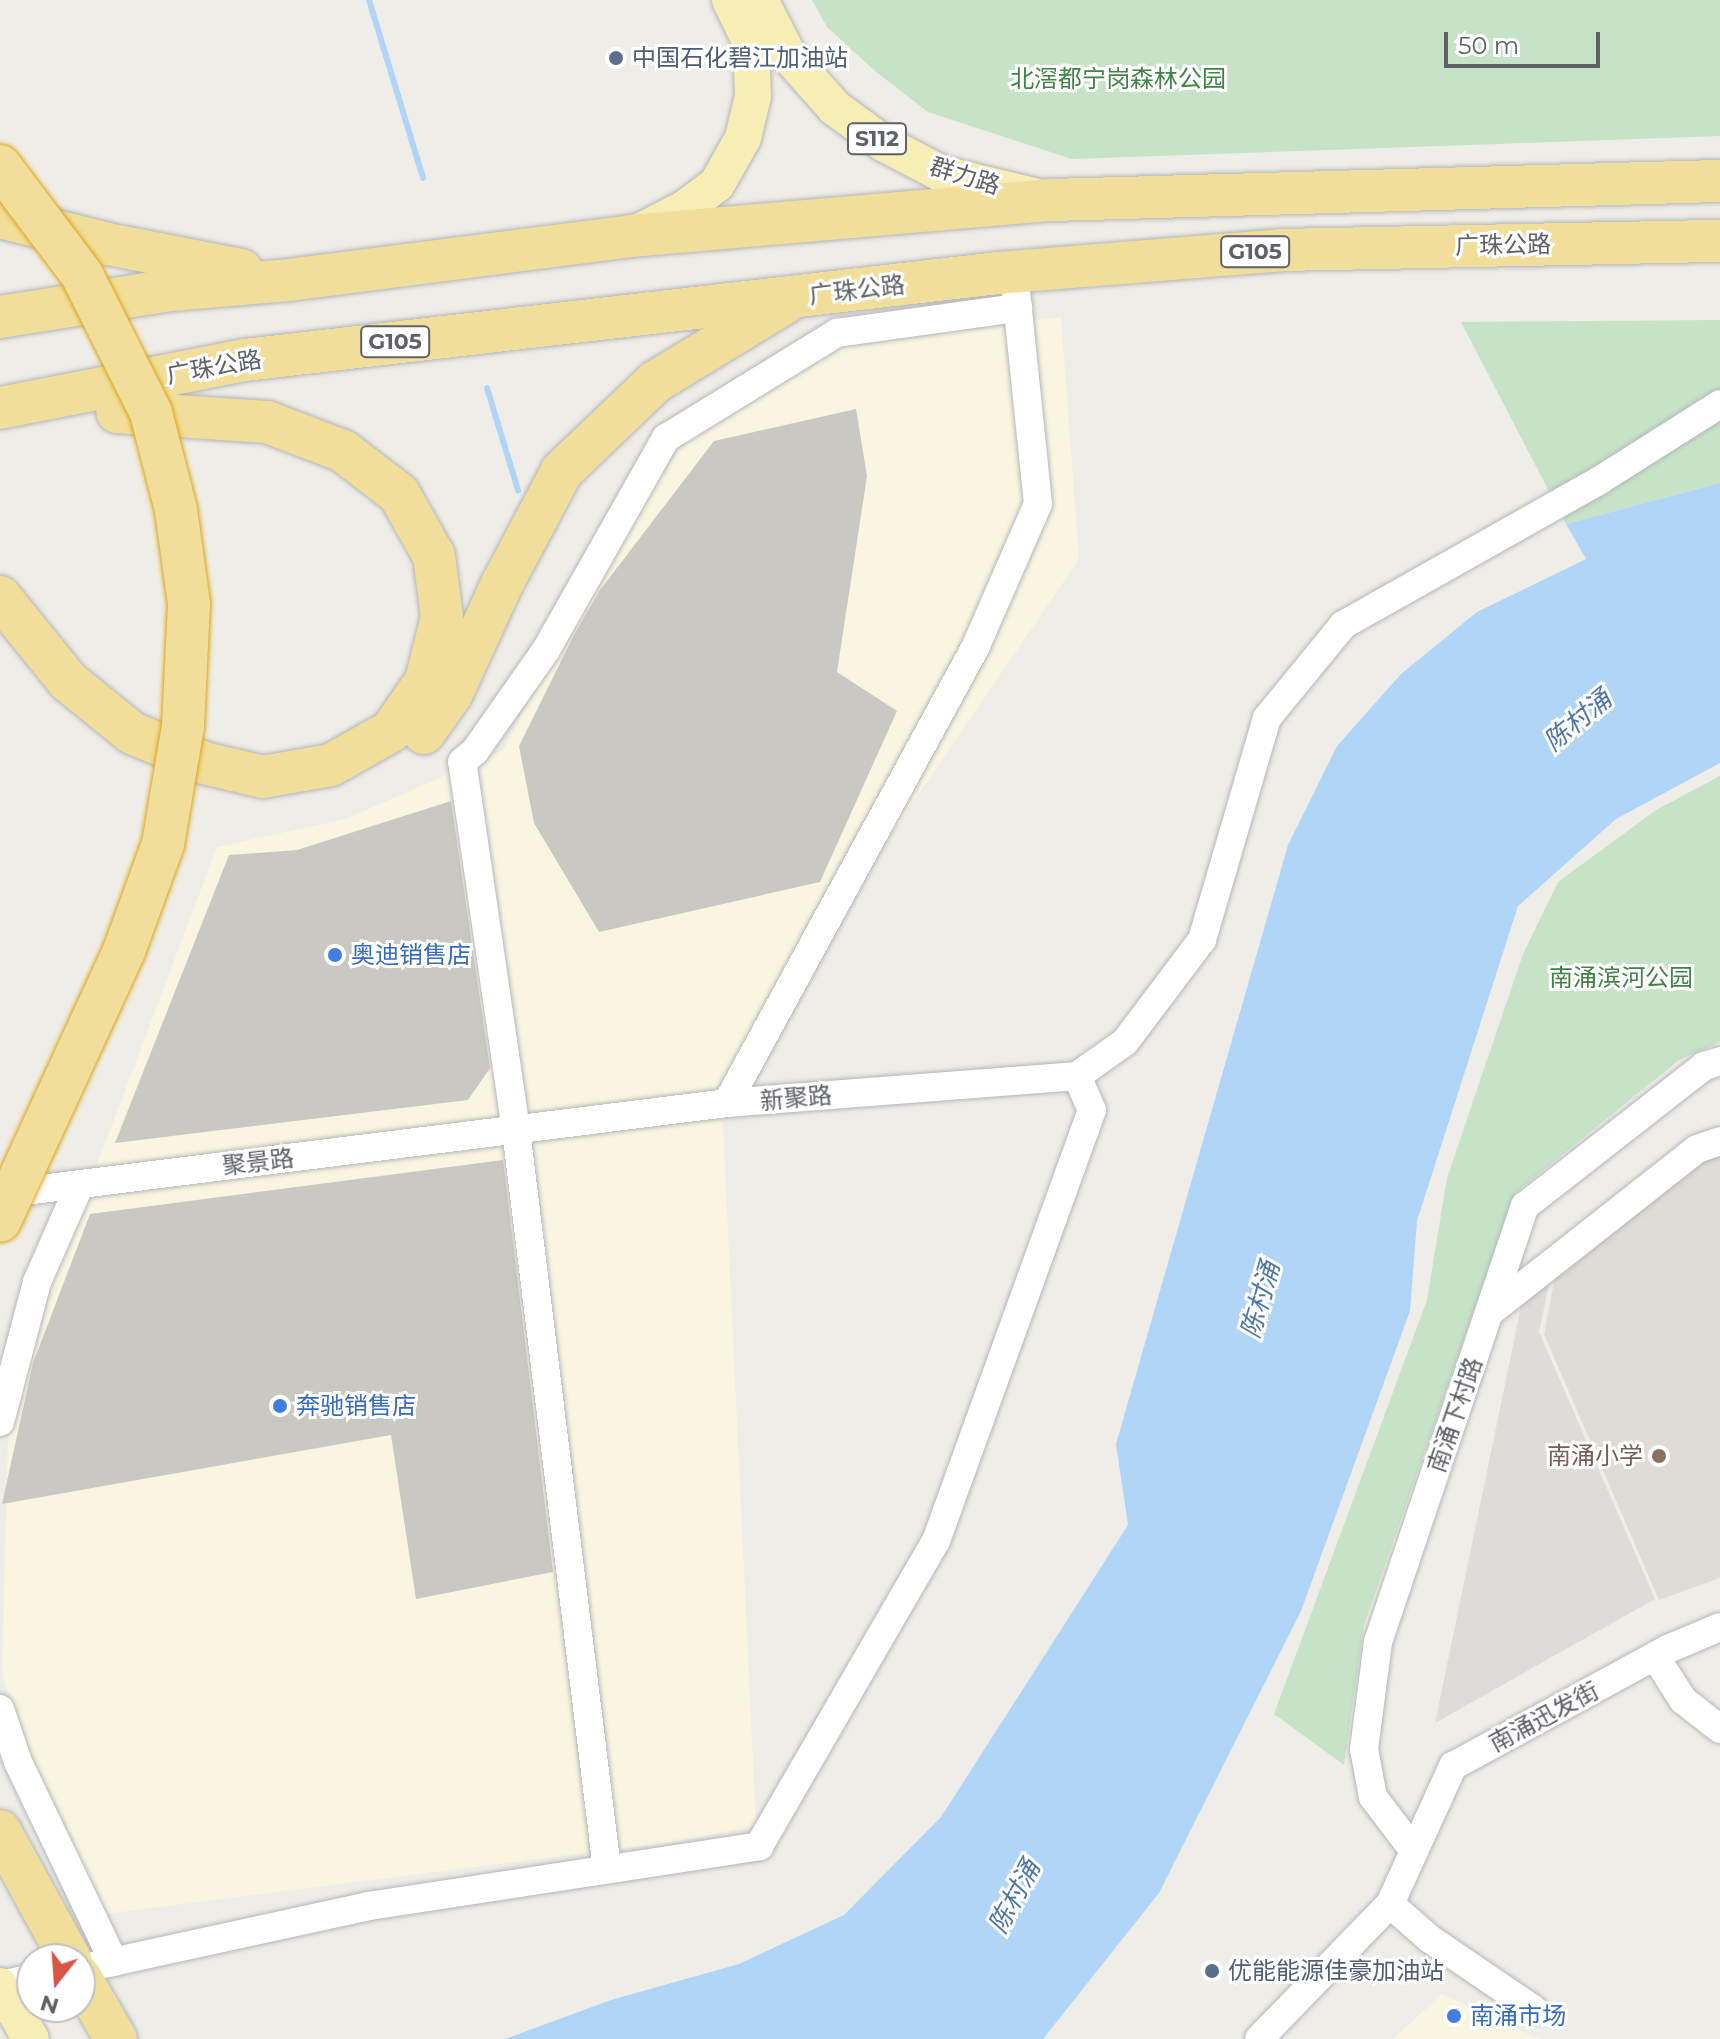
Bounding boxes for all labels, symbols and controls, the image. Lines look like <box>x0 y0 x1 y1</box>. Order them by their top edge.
scale bar <box>1448 16 1604 66</box>
text: 50 m <box>1458 31 1519 60</box>
place label: 中国石化碧江加油站 <box>632 44 848 72</box>
marker: 中国石化碧江加油站 <box>607 49 625 67</box>
park label: 北滘都宁岗森林公园 <box>1010 65 1226 93</box>
road number: S112 <box>845 121 909 157</box>
street label: 群力路 <box>926 152 1004 200</box>
street label: 广珠公路 <box>1455 230 1551 260</box>
road number: G105 <box>1219 234 1291 270</box>
street label: 广珠公路 <box>808 270 906 310</box>
road number: G105 <box>359 324 431 360</box>
street label: 广珠公路 <box>164 344 264 390</box>
water label: 陈村涌 <box>1538 684 1618 758</box>
place label: 奥迪销售店 <box>351 941 471 969</box>
marker: 奥迪销售店 <box>326 946 344 964</box>
park label: 南涌滨河公园 <box>1549 964 1693 992</box>
street label: 新聚路 <box>759 1081 833 1115</box>
street label: 聚景路 <box>221 1143 295 1181</box>
water label: 陈村涌 <box>1235 1258 1287 1342</box>
street label: 南涌下村路 <box>1422 1354 1488 1476</box>
place label: 奔驰销售店 <box>296 1392 416 1420</box>
marker: 奔驰销售店 <box>271 1397 289 1415</box>
place label: 南涌小学 <box>1547 1442 1643 1470</box>
marker: 南涌小学 <box>1650 1447 1668 1465</box>
street label: 南涌迅发街 <box>1484 1676 1604 1758</box>
water label: 陈村涌 <box>983 1855 1047 1939</box>
north arrow <box>16 1943 96 2023</box>
place label: 优能能源佳豪加油站 <box>1228 1957 1444 1985</box>
marker: 优能能源佳豪加油站 <box>1203 1962 1221 1980</box>
text: N <box>37 1989 62 2020</box>
place label: 南涌市场 <box>1470 2002 1566 2030</box>
marker: 南涌市场 <box>1445 2007 1463 2025</box>

